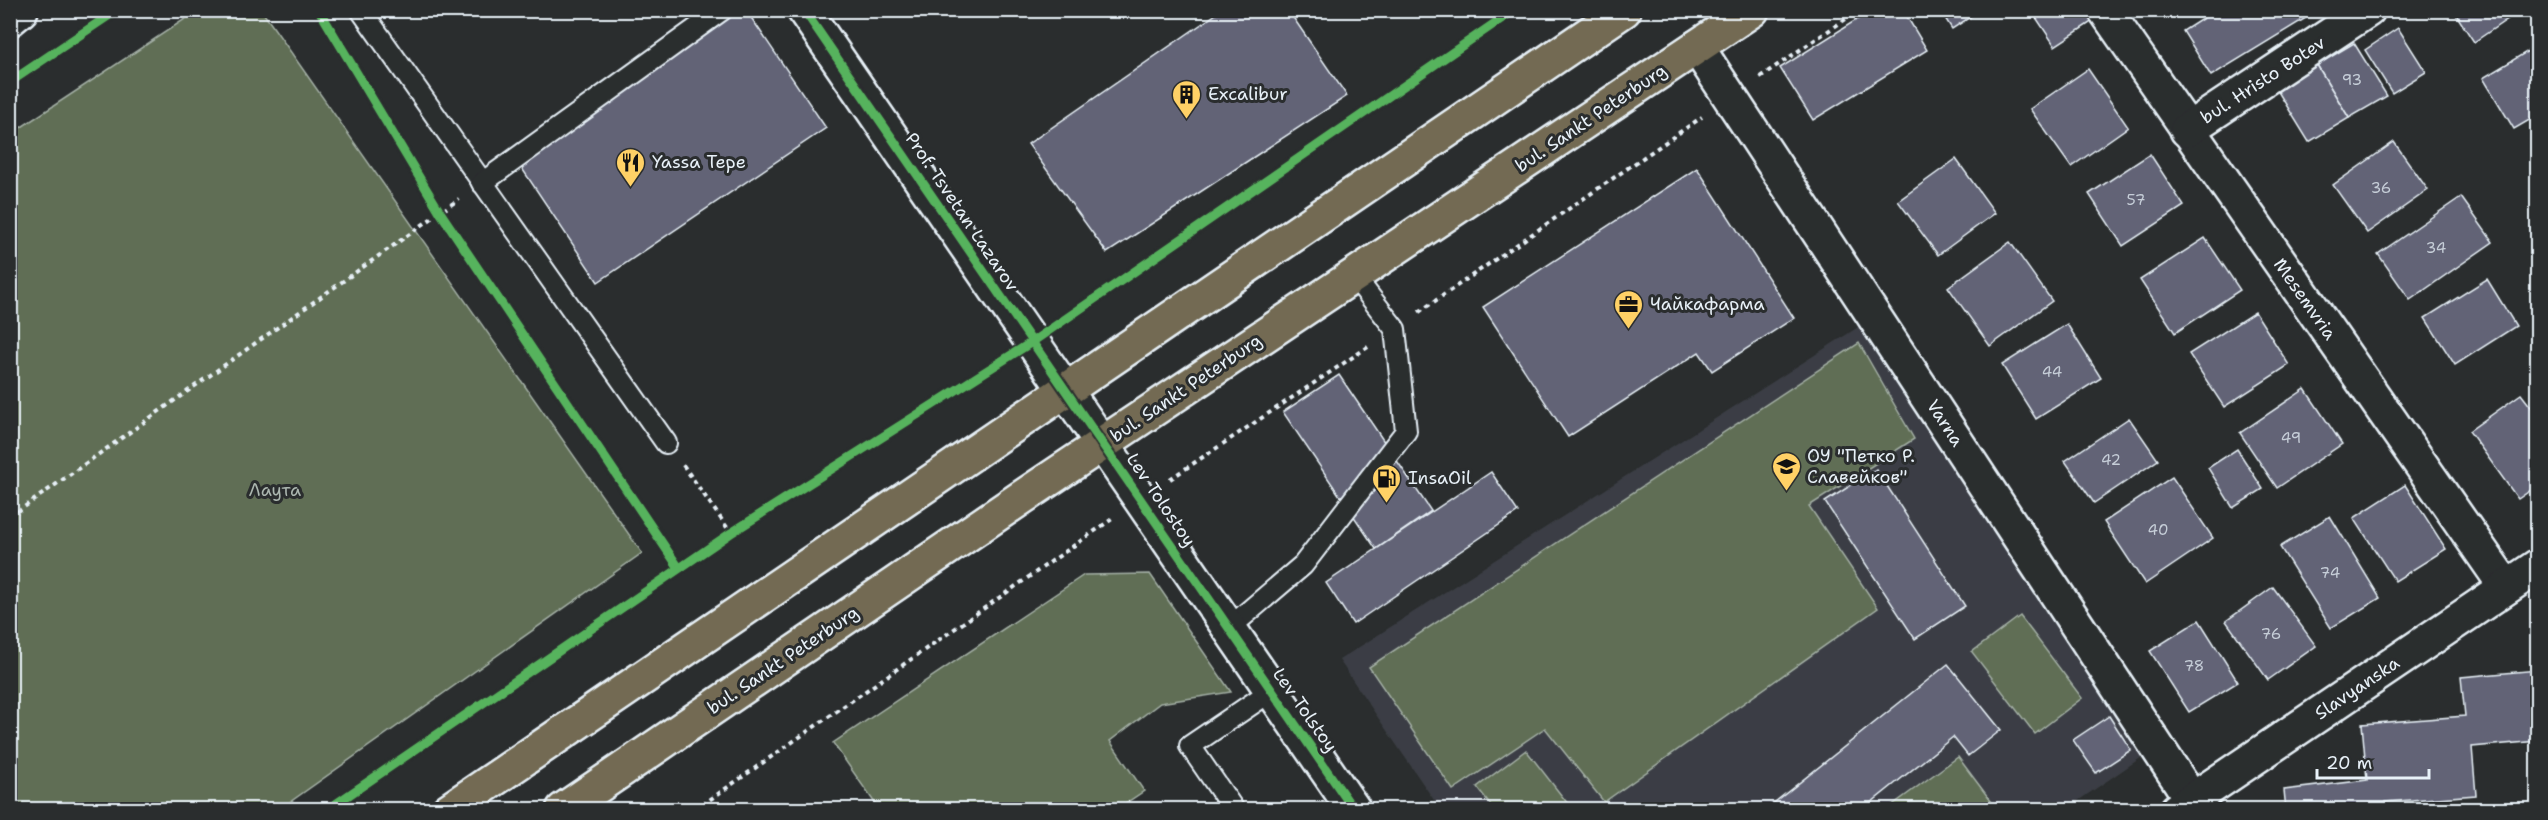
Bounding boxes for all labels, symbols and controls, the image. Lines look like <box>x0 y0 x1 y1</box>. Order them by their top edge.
street label: bul. Hristo Botev <box>2196 31 2330 129</box>
street label: bul. Sankt Peterburg <box>1511 58 1671 178</box>
house number: 93 <box>2342 70 2362 90</box>
building icon: Excalibur <box>1171 78 1203 120</box>
place label: Excalibur <box>1208 82 1288 106</box>
street label: Prof. Tsvetan Lazarov <box>900 128 1024 296</box>
restaurant icon: Yassa Tepe <box>615 146 647 188</box>
place label: Yassa Tepe <box>652 150 746 174</box>
house number: 36 <box>2371 178 2391 198</box>
house number: 57 <box>2127 190 2145 210</box>
house number: 34 <box>2426 238 2446 258</box>
street label: Mesemvria <box>2268 253 2342 345</box>
office icon: Чайкафарма <box>1613 288 1645 330</box>
place label: Чайкафарма <box>1650 292 1765 316</box>
street label: bul. Sankt Peterburg <box>1106 328 1266 448</box>
house number: 44 <box>2042 362 2062 382</box>
street label: Varna <box>1921 395 1969 451</box>
house number: 49 <box>2281 428 2301 448</box>
place label: ОУ "Петко Р. Славейков" <box>1807 444 1915 489</box>
street label: Lev Tolostoy <box>1121 449 1201 551</box>
school or university icon: ОУ "Петко Р. Славейков" <box>1770 450 1802 492</box>
house number: 42 <box>2101 450 2121 470</box>
fuel station icon: InsaOil <box>1371 462 1403 504</box>
place label: InsaOil <box>1408 466 1472 490</box>
park label: Лаута <box>249 478 301 502</box>
house number: 40 <box>2148 520 2168 540</box>
house number: 74 <box>2320 563 2340 583</box>
street label: bul. Sankt Peterburg <box>703 600 863 720</box>
house number: 76 <box>2261 624 2281 644</box>
street label: Slavyanska <box>2310 651 2404 725</box>
house number: 78 <box>2184 656 2204 676</box>
street label: Lev Tolstoy <box>1267 663 1343 757</box>
scale bar <box>2317 742 2430 780</box>
text: 20 m <box>2326 751 2372 775</box>

